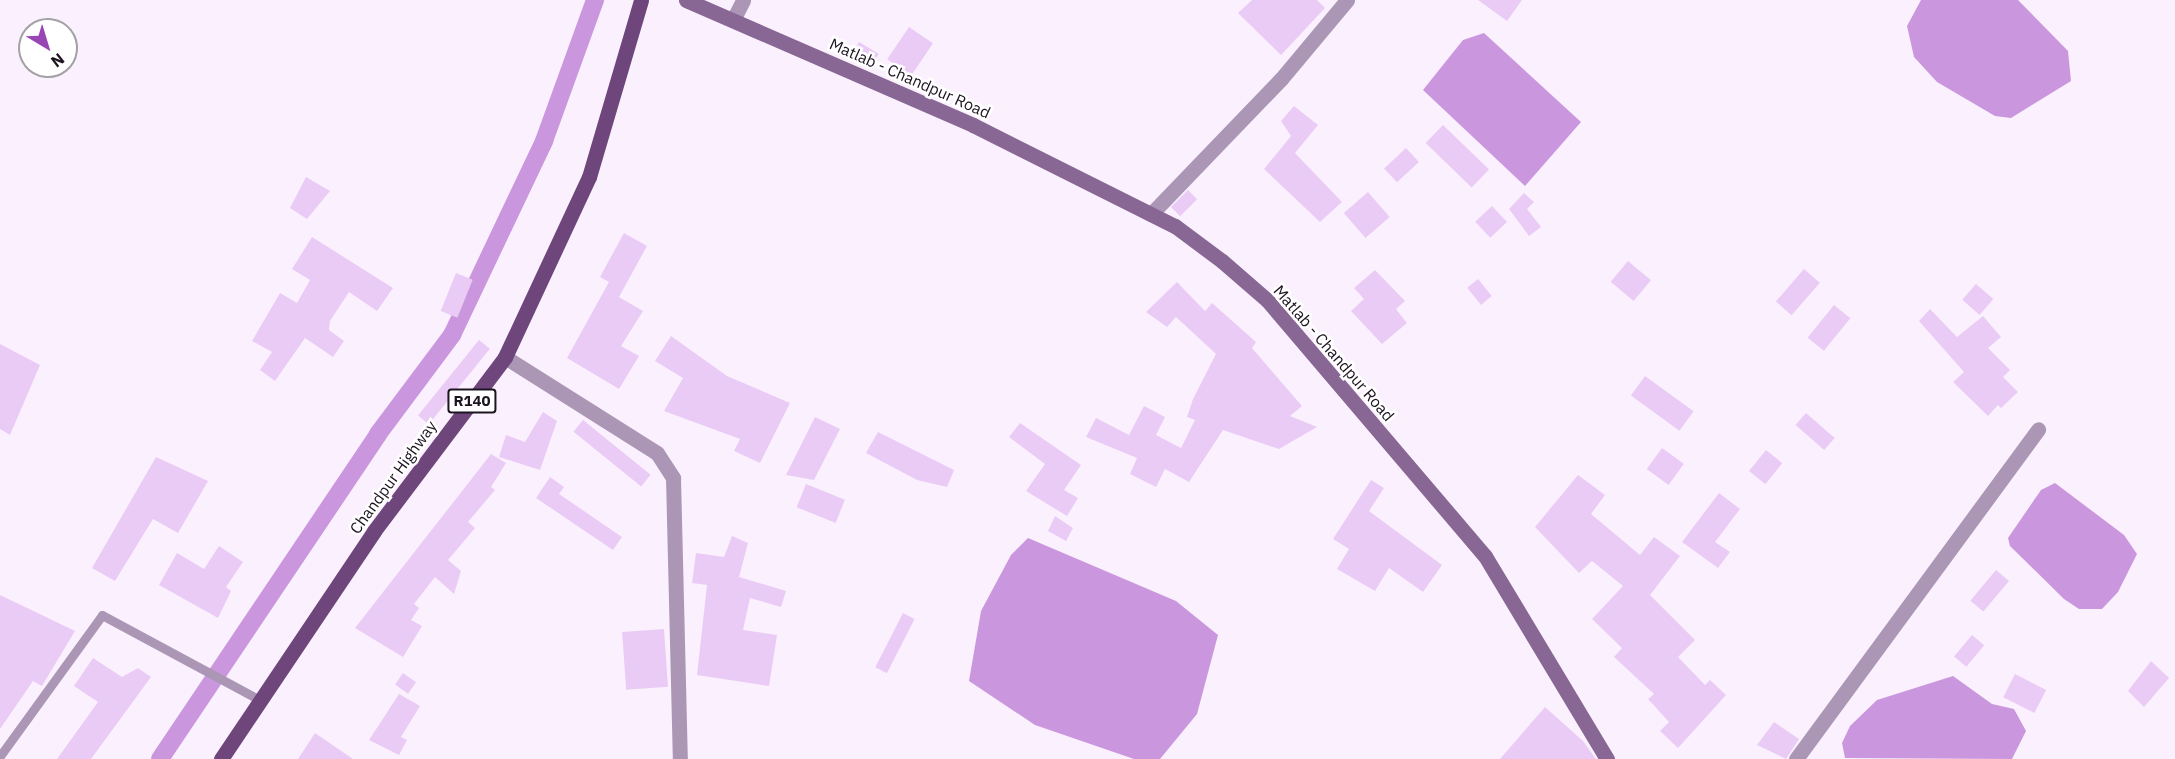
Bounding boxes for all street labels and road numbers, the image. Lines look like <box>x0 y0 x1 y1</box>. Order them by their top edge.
street label: Matlab - Chandpur Road <box>827 34 993 122</box>
street label: Matlab - Chandpur Road <box>1270 281 1398 425</box>
road number: R140 <box>446 389 498 413</box>
street label: Chandpur Highway <box>345 417 441 537</box>

